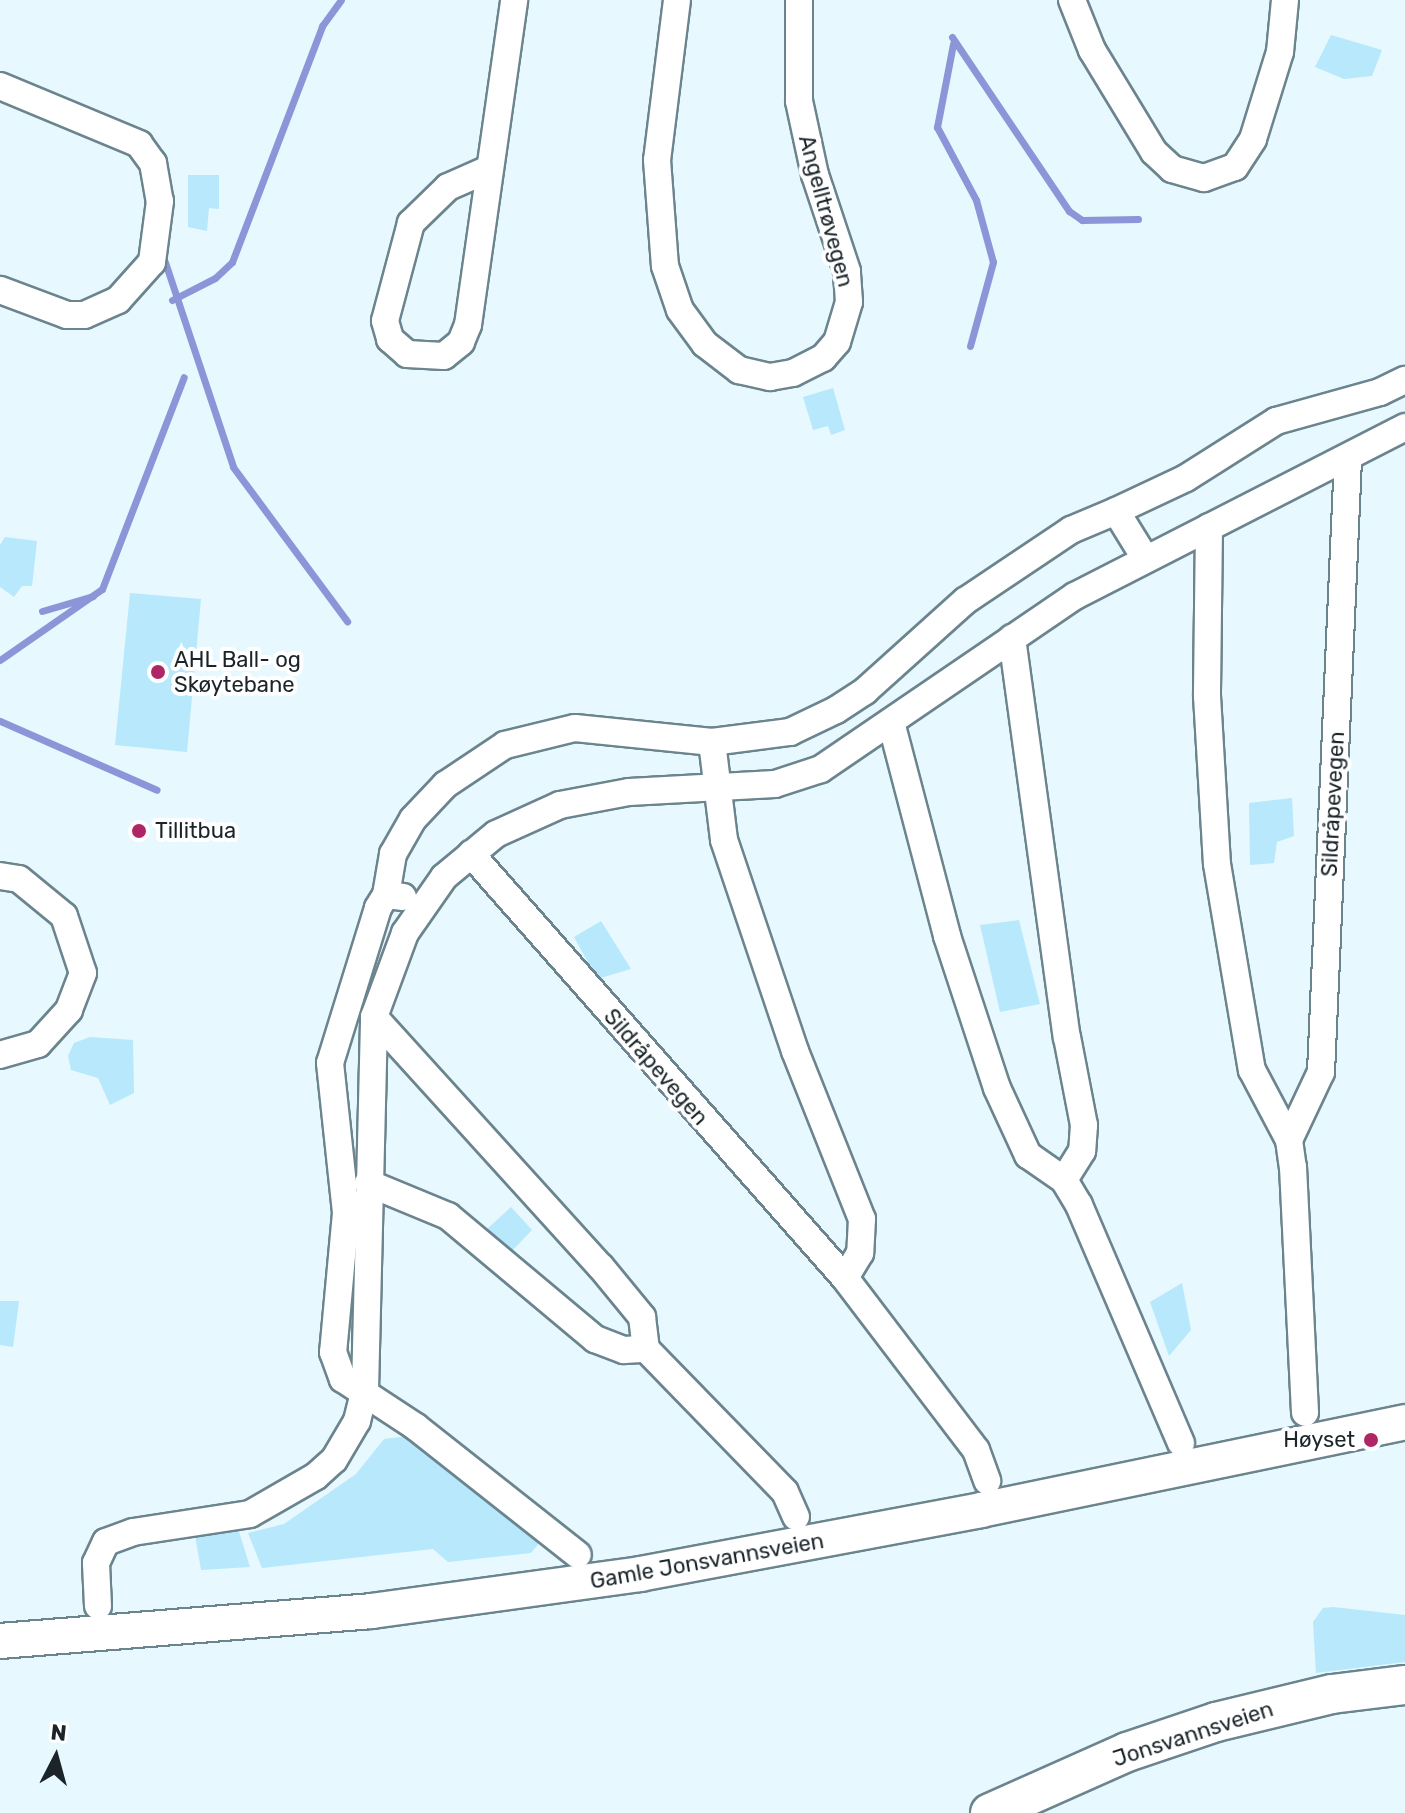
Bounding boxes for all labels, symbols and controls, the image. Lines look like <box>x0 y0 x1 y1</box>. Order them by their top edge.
street label: Angelltrøvegen <box>793 132 859 290</box>
place label: AHL Ball- og Skøytebane <box>174 646 302 698</box>
marker: AHL Ball- og Skøytebane <box>149 663 167 681</box>
street label: Sildråpevegen <box>1316 731 1350 877</box>
place label: Tillitbua <box>155 818 236 844</box>
marker: Tillitbua <box>130 822 148 840</box>
street label: Sildråpevegen <box>598 1003 714 1131</box>
place label: Høyset <box>1283 1427 1355 1453</box>
marker: Høyset <box>1362 1431 1380 1449</box>
street label: Gamle Jonsvannsveien <box>588 1527 826 1595</box>
street label: Jonsvannsveien <box>1109 1696 1277 1772</box>
north arrow <box>16 1717 96 1797</box>
text: N <box>49 1718 68 1747</box>

